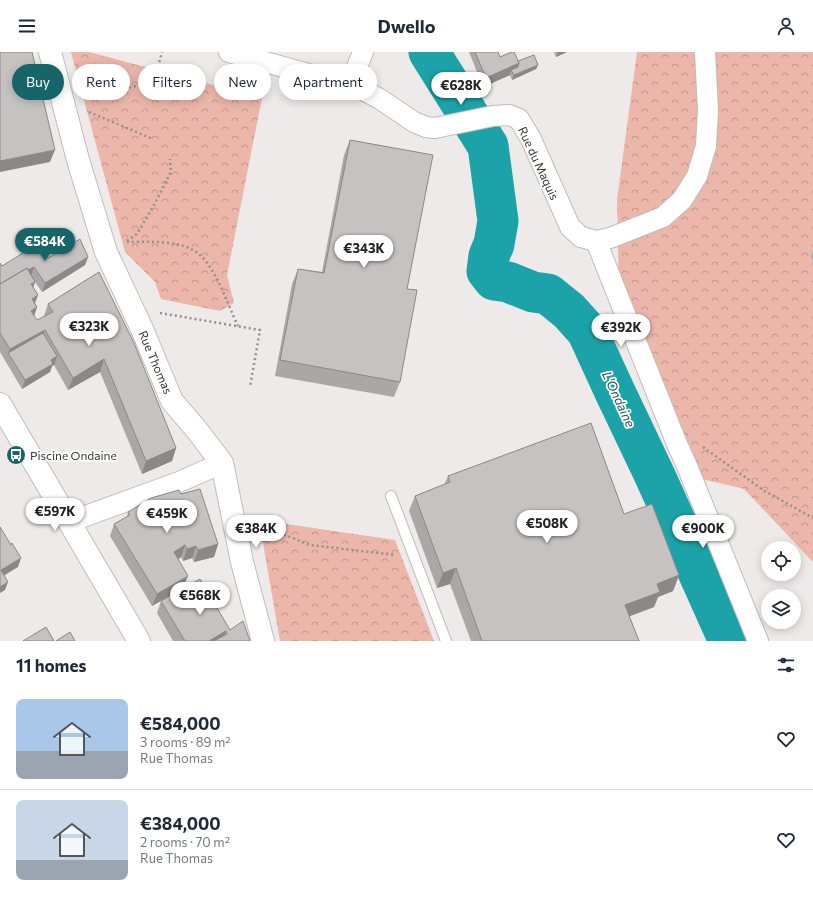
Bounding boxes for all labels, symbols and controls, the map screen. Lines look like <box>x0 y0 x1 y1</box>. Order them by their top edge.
icon: menu <box>16 15 38 37</box>
text: Dwello <box>378 15 435 37</box>
icon: person <box>775 15 797 37</box>
chip: Buy <box>12 64 64 100</box>
chip: Rent <box>72 64 130 100</box>
chip: Filters <box>138 64 206 100</box>
chip: New <box>214 64 271 100</box>
chip: Apartment <box>279 64 377 100</box>
pin: €628K <box>433 72 489 106</box>
text: €628K <box>440 77 482 93</box>
street label: Rue du Maquis <box>516 124 562 202</box>
pin: €584K <box>17 228 73 262</box>
text: €584K <box>24 233 66 249</box>
pin: €343K <box>336 235 392 269</box>
text: €343K <box>343 240 385 256</box>
pin: €323K <box>61 313 117 347</box>
pin: €392K <box>593 314 649 348</box>
text: €323K <box>69 318 109 334</box>
text: €392K <box>600 319 642 335</box>
street label: Rue Thomas <box>136 328 176 396</box>
water label: L'Ondaine <box>599 368 639 430</box>
bus stop icon: Piscine Ondaine <box>5 444 27 466</box>
place label: Piscine Ondaine <box>30 448 117 462</box>
pin: €597K <box>27 498 83 532</box>
pin: €459K <box>139 500 195 534</box>
text: €597K <box>35 503 75 519</box>
text: €459K <box>146 505 188 521</box>
pin: €508K <box>519 510 575 544</box>
pin: €384K <box>228 515 284 549</box>
text: €508K <box>526 515 568 531</box>
pin: €900K <box>675 515 731 549</box>
text: €384K <box>235 520 277 536</box>
text: €900K <box>681 520 725 536</box>
map controls <box>761 541 801 629</box>
button: locate <box>761 541 801 581</box>
pin: €568K <box>172 582 228 616</box>
text: €568K <box>179 587 221 603</box>
button: layers <box>761 589 801 629</box>
icon: filters <box>775 654 797 676</box>
text: 11 homes <box>16 655 86 676</box>
text: €584,000 <box>140 713 221 734</box>
icon: home <box>48 715 96 763</box>
icon: heart <box>775 728 797 750</box>
text: 3 rooms · 89 m² <box>140 734 231 750</box>
text: Rue Thomas <box>140 750 213 766</box>
text: €384,000 <box>140 813 221 834</box>
icon: home <box>48 816 96 864</box>
icon: heart <box>775 829 797 851</box>
text: 2 rooms · 70 m² <box>140 834 230 850</box>
text: Rue Thomas <box>140 850 213 866</box>

